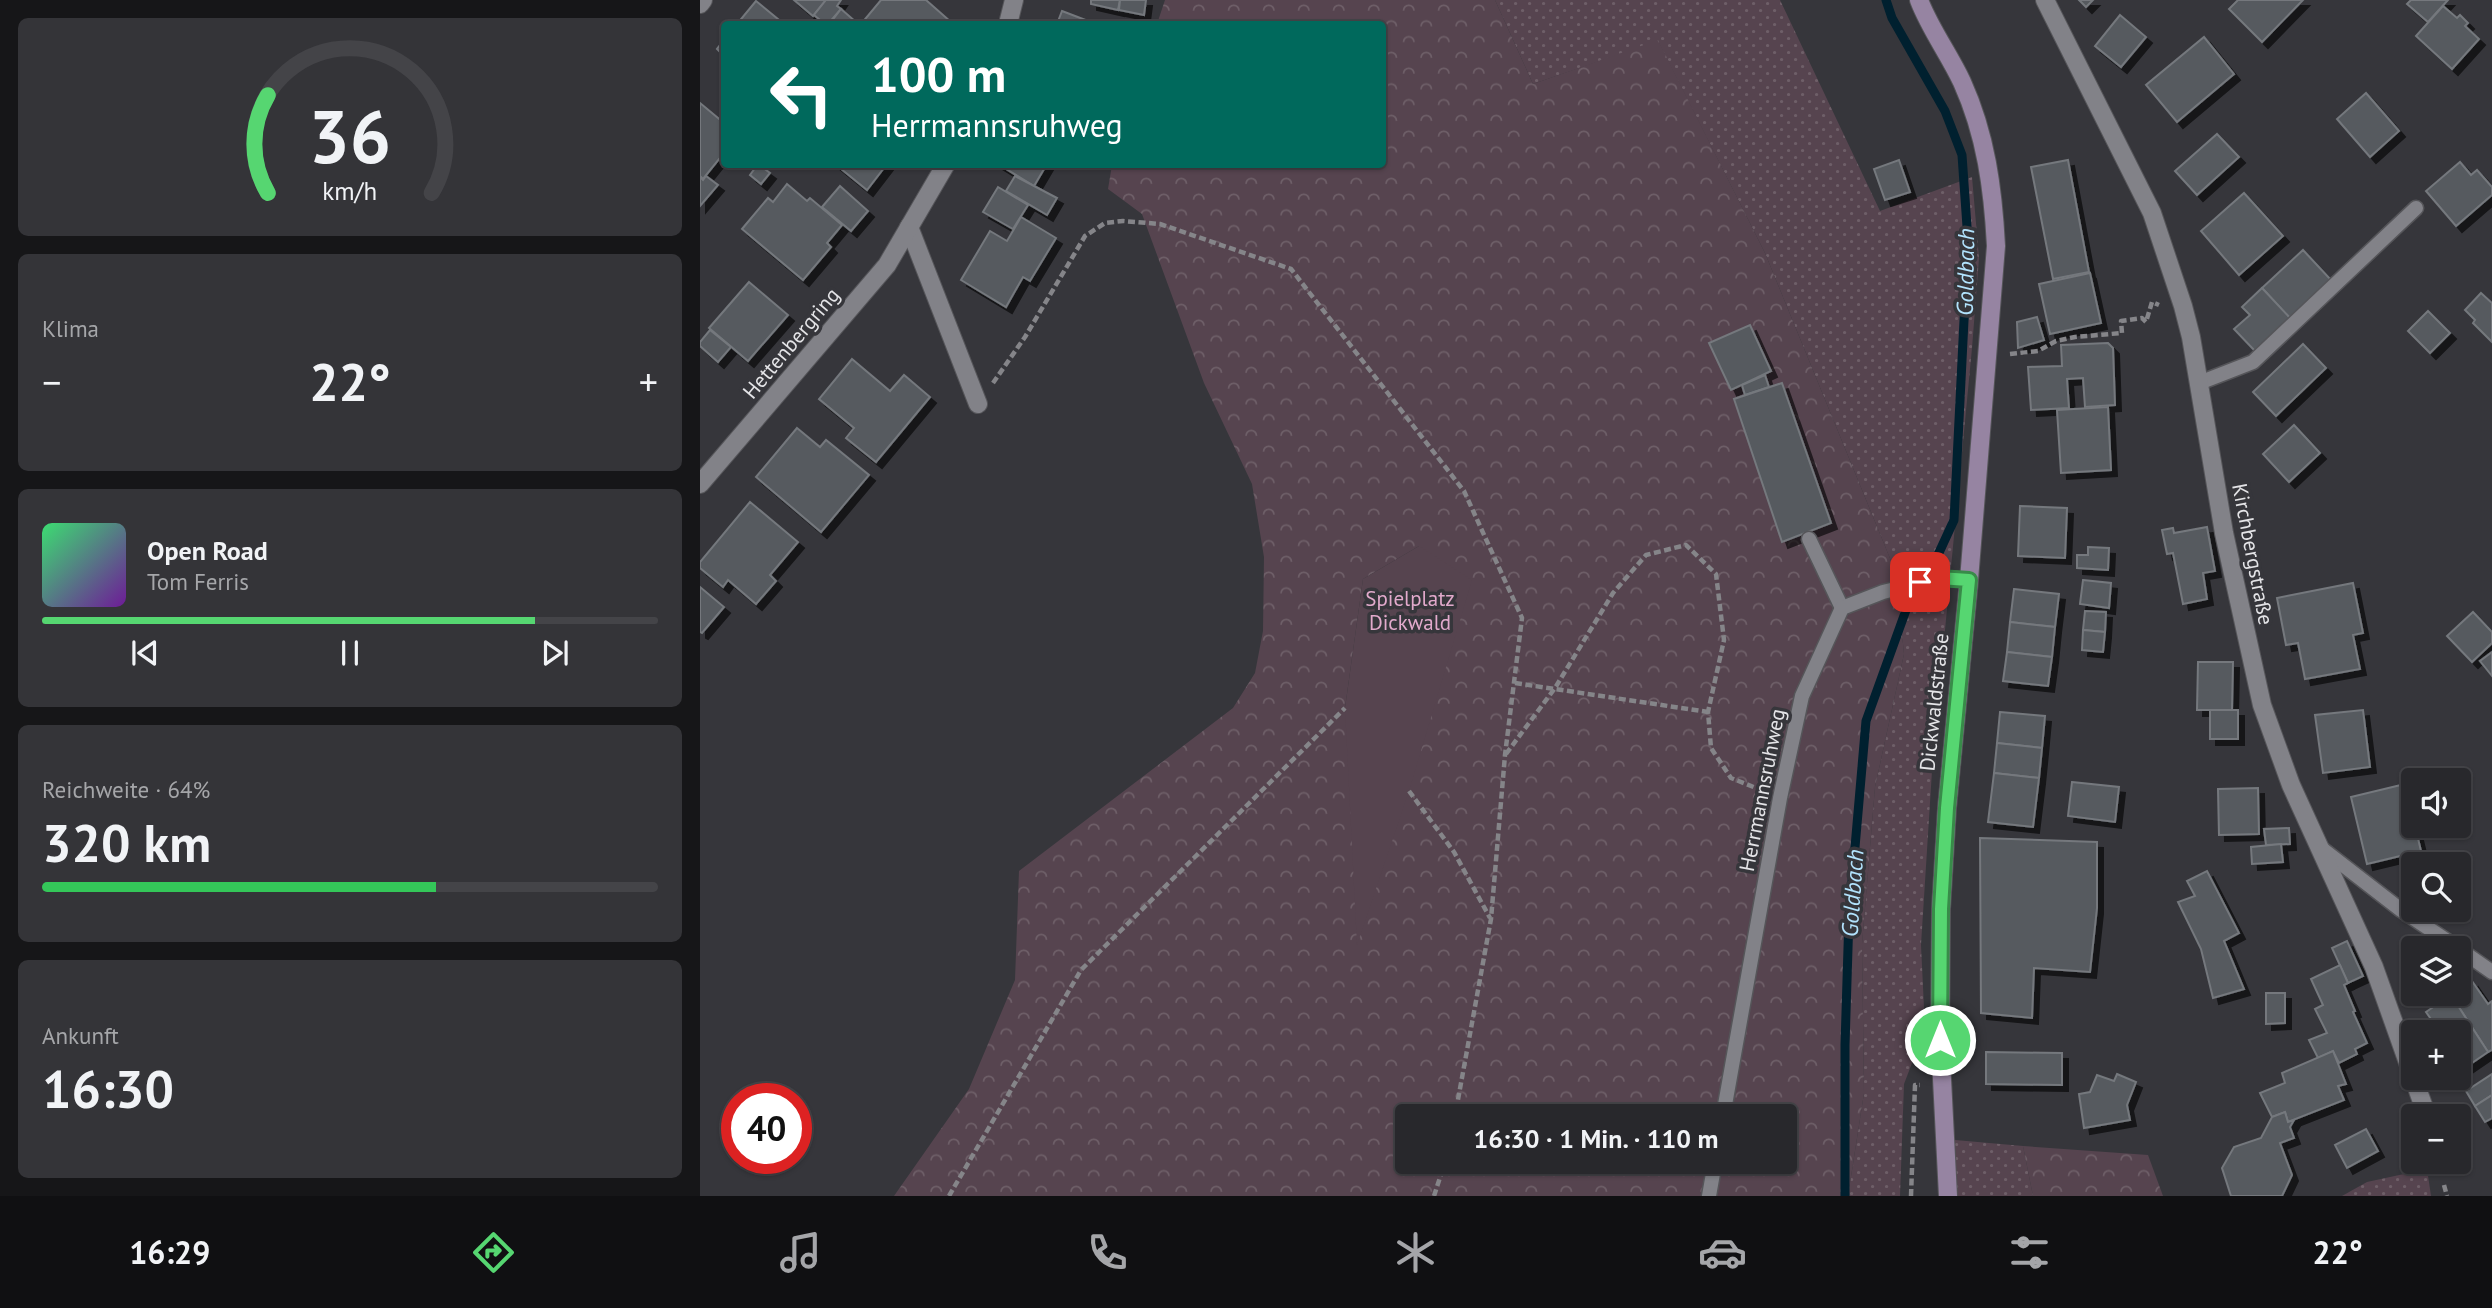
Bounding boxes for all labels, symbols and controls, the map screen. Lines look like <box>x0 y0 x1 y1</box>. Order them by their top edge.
text: 100 m <box>871 42 1006 106</box>
icon: left <box>756 49 847 140</box>
text: 36 <box>309 89 391 183</box>
text: Herrmannsruhweg <box>871 104 1123 146</box>
text: km/h <box>323 175 377 207</box>
water label: Goldbach <box>1950 228 1980 316</box>
street label: Hettenbergring <box>737 282 845 404</box>
text: Klima <box>42 314 99 343</box>
text: 22° <box>309 348 391 415</box>
text: − <box>42 357 61 406</box>
text: + <box>639 357 658 406</box>
street label: Kirchbergstraße <box>2226 481 2280 627</box>
text: Open Road <box>147 534 268 567</box>
pin <box>1890 552 1950 612</box>
icon: arrive <box>1901 563 1939 601</box>
text: Tom Ferris <box>147 567 249 596</box>
park label: Spielplatz Dickwald <box>1365 585 1455 636</box>
street label: Dickwaldstraße <box>1913 632 1955 772</box>
icon: previous <box>126 634 164 672</box>
icon: pause <box>331 634 369 672</box>
icon: next <box>536 634 574 672</box>
street label: Herrmannsruhweg <box>1733 706 1791 874</box>
map controls <box>2401 768 2471 1174</box>
button: sound <box>2401 768 2471 838</box>
text: Reichweite · 64% <box>42 775 210 804</box>
text: 320 km <box>42 809 211 876</box>
water label: Goldbach <box>1834 848 1870 938</box>
button: search <box>2401 852 2471 922</box>
button: layers <box>2401 936 2471 1006</box>
position arrow <box>1903 1003 1977 1077</box>
button: + <box>2401 1020 2471 1090</box>
text: Ankunft <box>42 1021 119 1050</box>
text: 16:30 <box>42 1055 174 1122</box>
speed limit sign: 40 <box>721 1083 812 1174</box>
button: − <box>2401 1104 2471 1174</box>
text: 16:30 · 1 Min. · 110 m <box>1473 1122 1719 1155</box>
icon: directions <box>469 1228 518 1277</box>
icon: music <box>776 1228 825 1277</box>
icon: phone <box>1083 1228 1132 1277</box>
icon: climate <box>1391 1228 1440 1277</box>
icon: car <box>1698 1228 1747 1277</box>
icon: filters <box>2005 1228 2054 1277</box>
text: 16:29 <box>129 1231 210 1273</box>
text: 22° <box>2313 1231 2363 1273</box>

